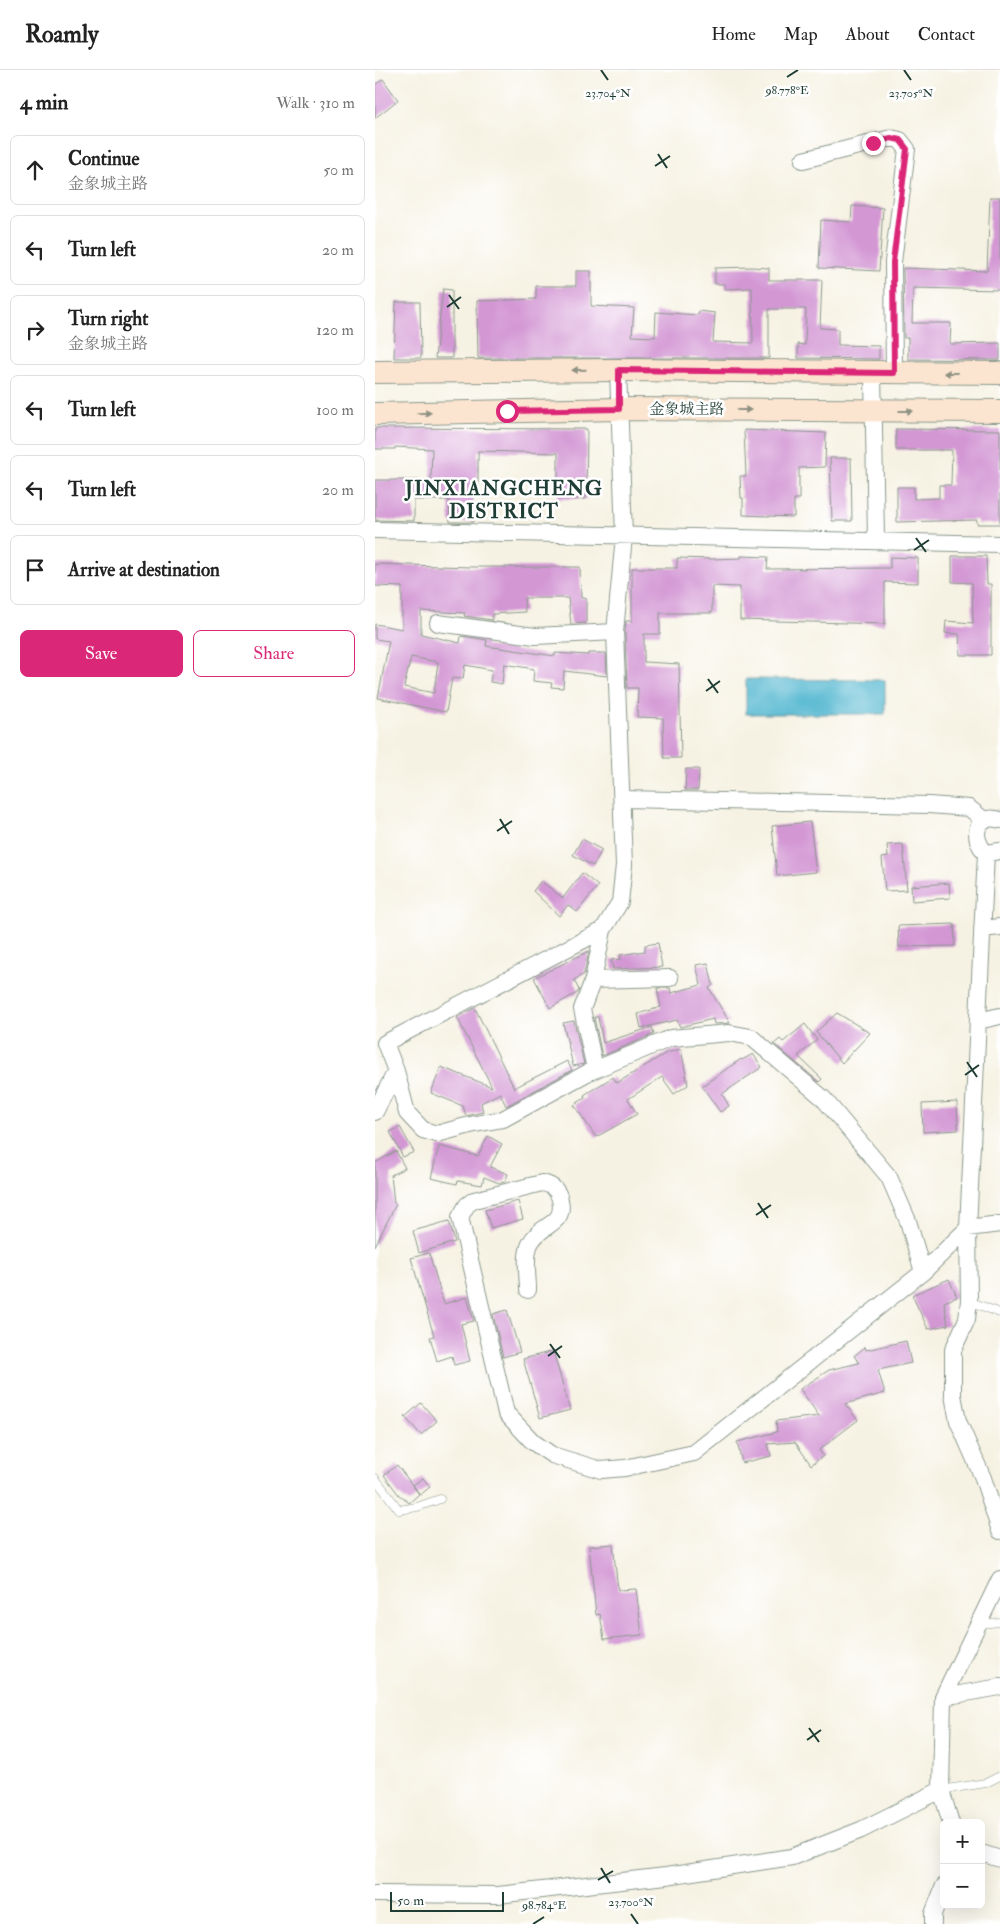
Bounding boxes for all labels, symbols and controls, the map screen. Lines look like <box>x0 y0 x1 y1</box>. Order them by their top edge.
text: Roamly <box>25 19 99 50</box>
text: Home <box>711 23 756 46</box>
text: Map <box>784 23 818 46</box>
text: About <box>846 23 890 46</box>
text: Contact <box>918 23 975 46</box>
text: 98.778°E <box>764 83 809 98</box>
text: 23.704°N <box>585 86 631 101</box>
text: 23.705°N <box>889 86 933 101</box>
text: 4 min <box>20 89 68 116</box>
text: Walk · 310 m <box>276 93 355 113</box>
route end <box>862 132 885 155</box>
text: Continue <box>68 147 139 171</box>
icon: ahead <box>21 156 49 184</box>
text: 50 m <box>323 160 354 180</box>
text: 金象城主路 <box>68 174 148 194</box>
icon: left <box>21 236 49 264</box>
text: Turn left <box>68 238 136 262</box>
text: 20 m <box>322 240 354 260</box>
text: Turn right <box>68 307 148 331</box>
icon: right <box>21 316 49 344</box>
text: 120 m <box>316 320 354 340</box>
text: 金象城主路 <box>68 334 148 354</box>
one-way arrow <box>571 366 587 374</box>
one-way arrow <box>943 369 959 377</box>
icon: left <box>21 396 49 424</box>
text: Turn left <box>68 398 136 422</box>
text: 100 m <box>316 400 354 420</box>
route start <box>496 400 519 423</box>
street label: 金象城主路 <box>649 400 725 419</box>
one-way arrow <box>736 406 752 414</box>
one-way arrow <box>898 407 914 415</box>
one-way arrow <box>416 409 432 417</box>
icon: left <box>21 476 49 504</box>
district label: JINXIANGCHENG DISTRICT <box>404 476 603 524</box>
text: Turn left <box>68 478 136 502</box>
text: 20 m <box>322 480 354 500</box>
icon: arrive <box>21 556 49 584</box>
text: Arrive at destination <box>68 558 220 582</box>
button: Save <box>20 630 183 677</box>
button: Share <box>193 630 355 677</box>
map controls <box>940 1819 985 1909</box>
button: + <box>940 1819 985 1864</box>
button: − <box>940 1864 985 1909</box>
scale bar <box>390 1889 504 1912</box>
text: 50 m <box>397 1892 424 1909</box>
text: 23.700°N <box>608 1895 654 1910</box>
text: 98.784°E <box>521 1898 566 1913</box>

